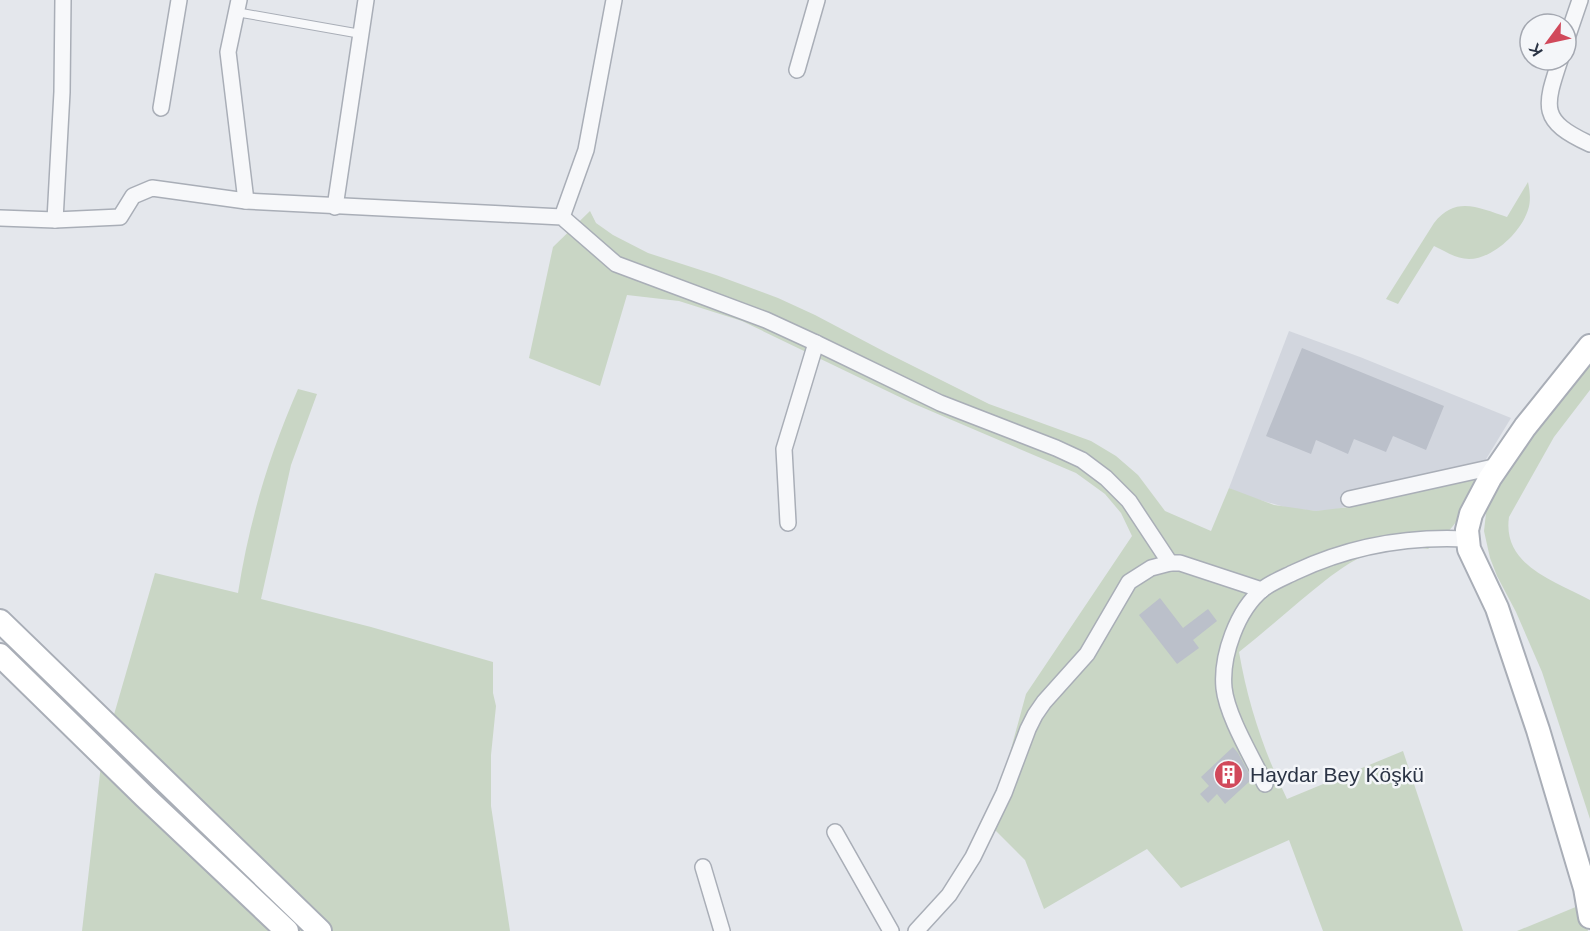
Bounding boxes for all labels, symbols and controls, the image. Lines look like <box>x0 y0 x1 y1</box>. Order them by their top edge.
north arrow <box>1518 12 1578 72</box>
text: K <box>1525 40 1546 59</box>
building icon: Haydar Bey Köşkü <box>1213 759 1245 791</box>
place label: Haydar Bey Köşkü <box>1250 763 1424 786</box>

